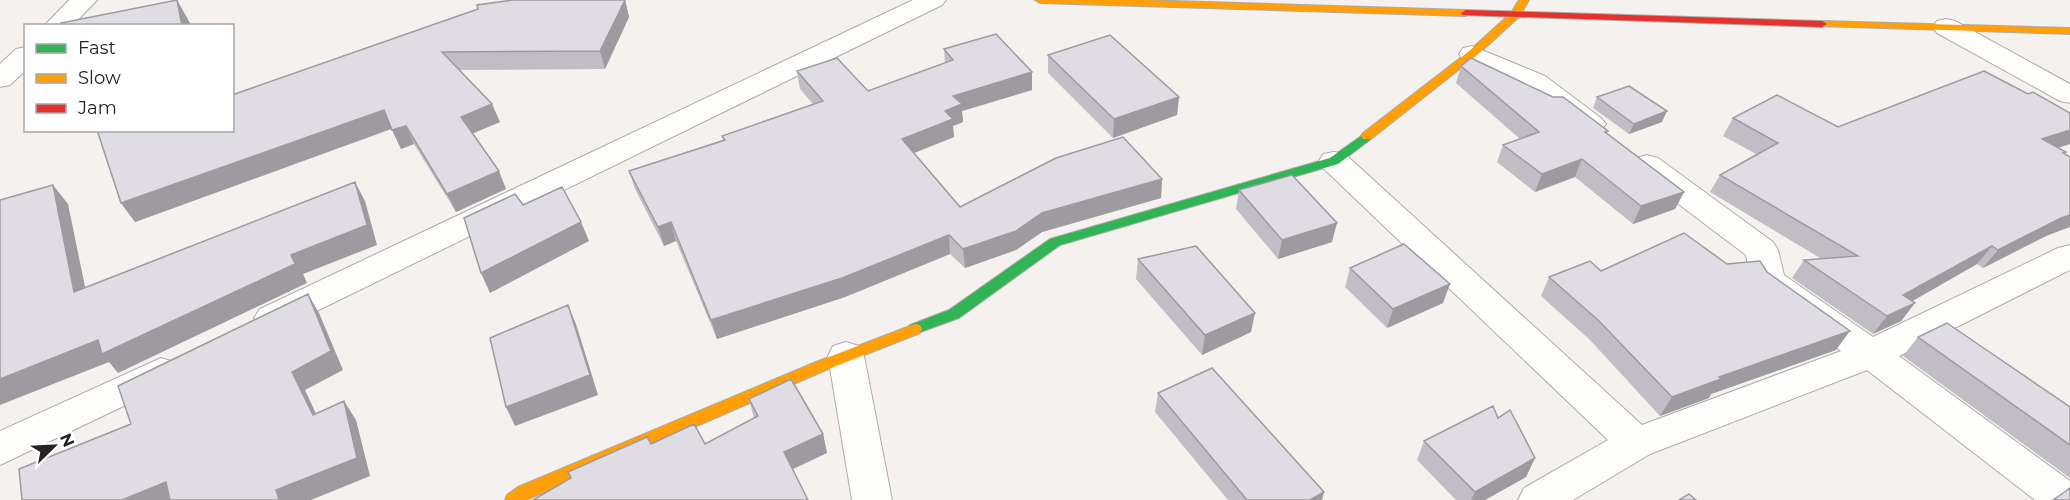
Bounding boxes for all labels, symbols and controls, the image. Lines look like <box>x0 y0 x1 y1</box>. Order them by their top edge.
legend <box>24 24 234 132</box>
text: Fast <box>78 37 116 59</box>
text: Slow <box>78 67 121 89</box>
text: Jam <box>77 97 117 119</box>
north arrow <box>24 416 84 476</box>
text: N <box>56 430 79 450</box>

